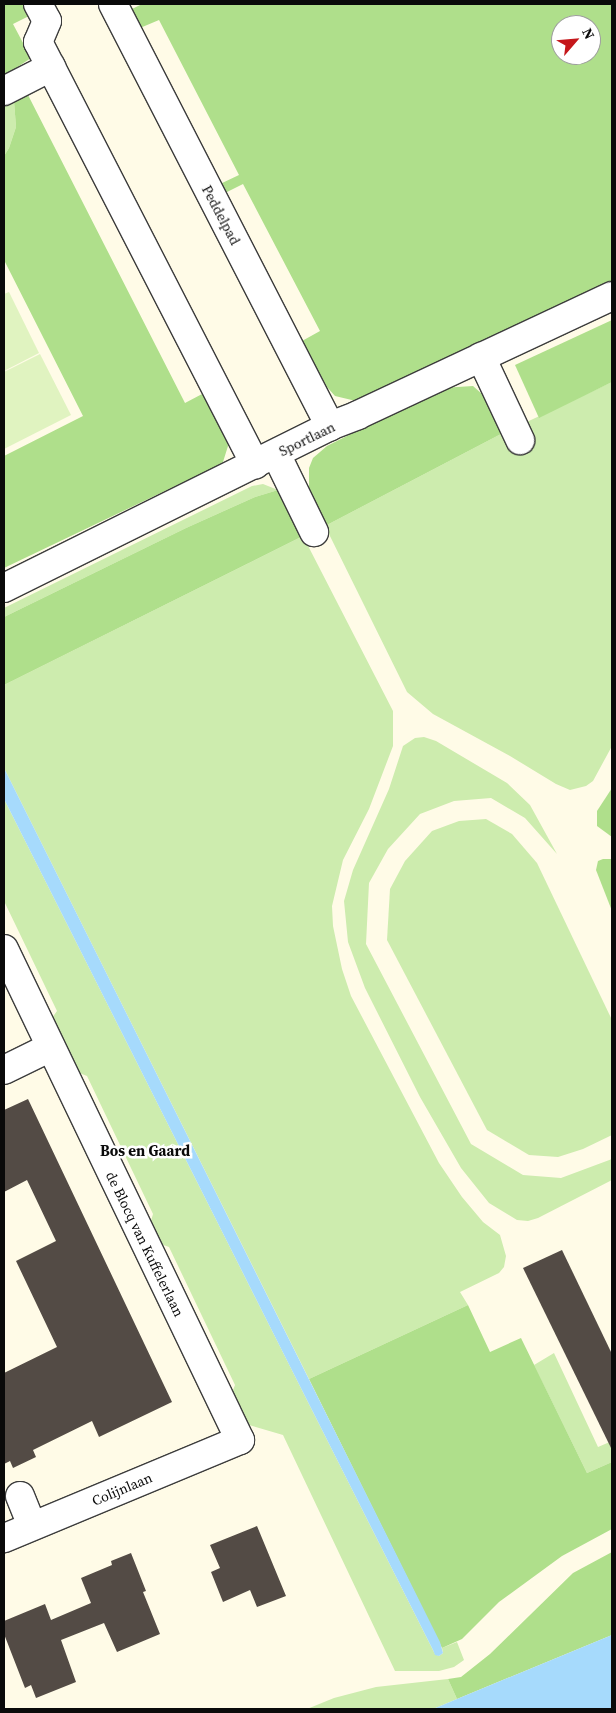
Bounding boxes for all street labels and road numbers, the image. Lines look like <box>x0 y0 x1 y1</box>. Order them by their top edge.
street label: Peddelpad <box>198 182 244 248</box>
street label: Sportlaan <box>276 418 338 460</box>
street label: de Blocq van Kuffelerlaan <box>103 1169 187 1319</box>
street label: Colijnlaan <box>89 1469 155 1509</box>

